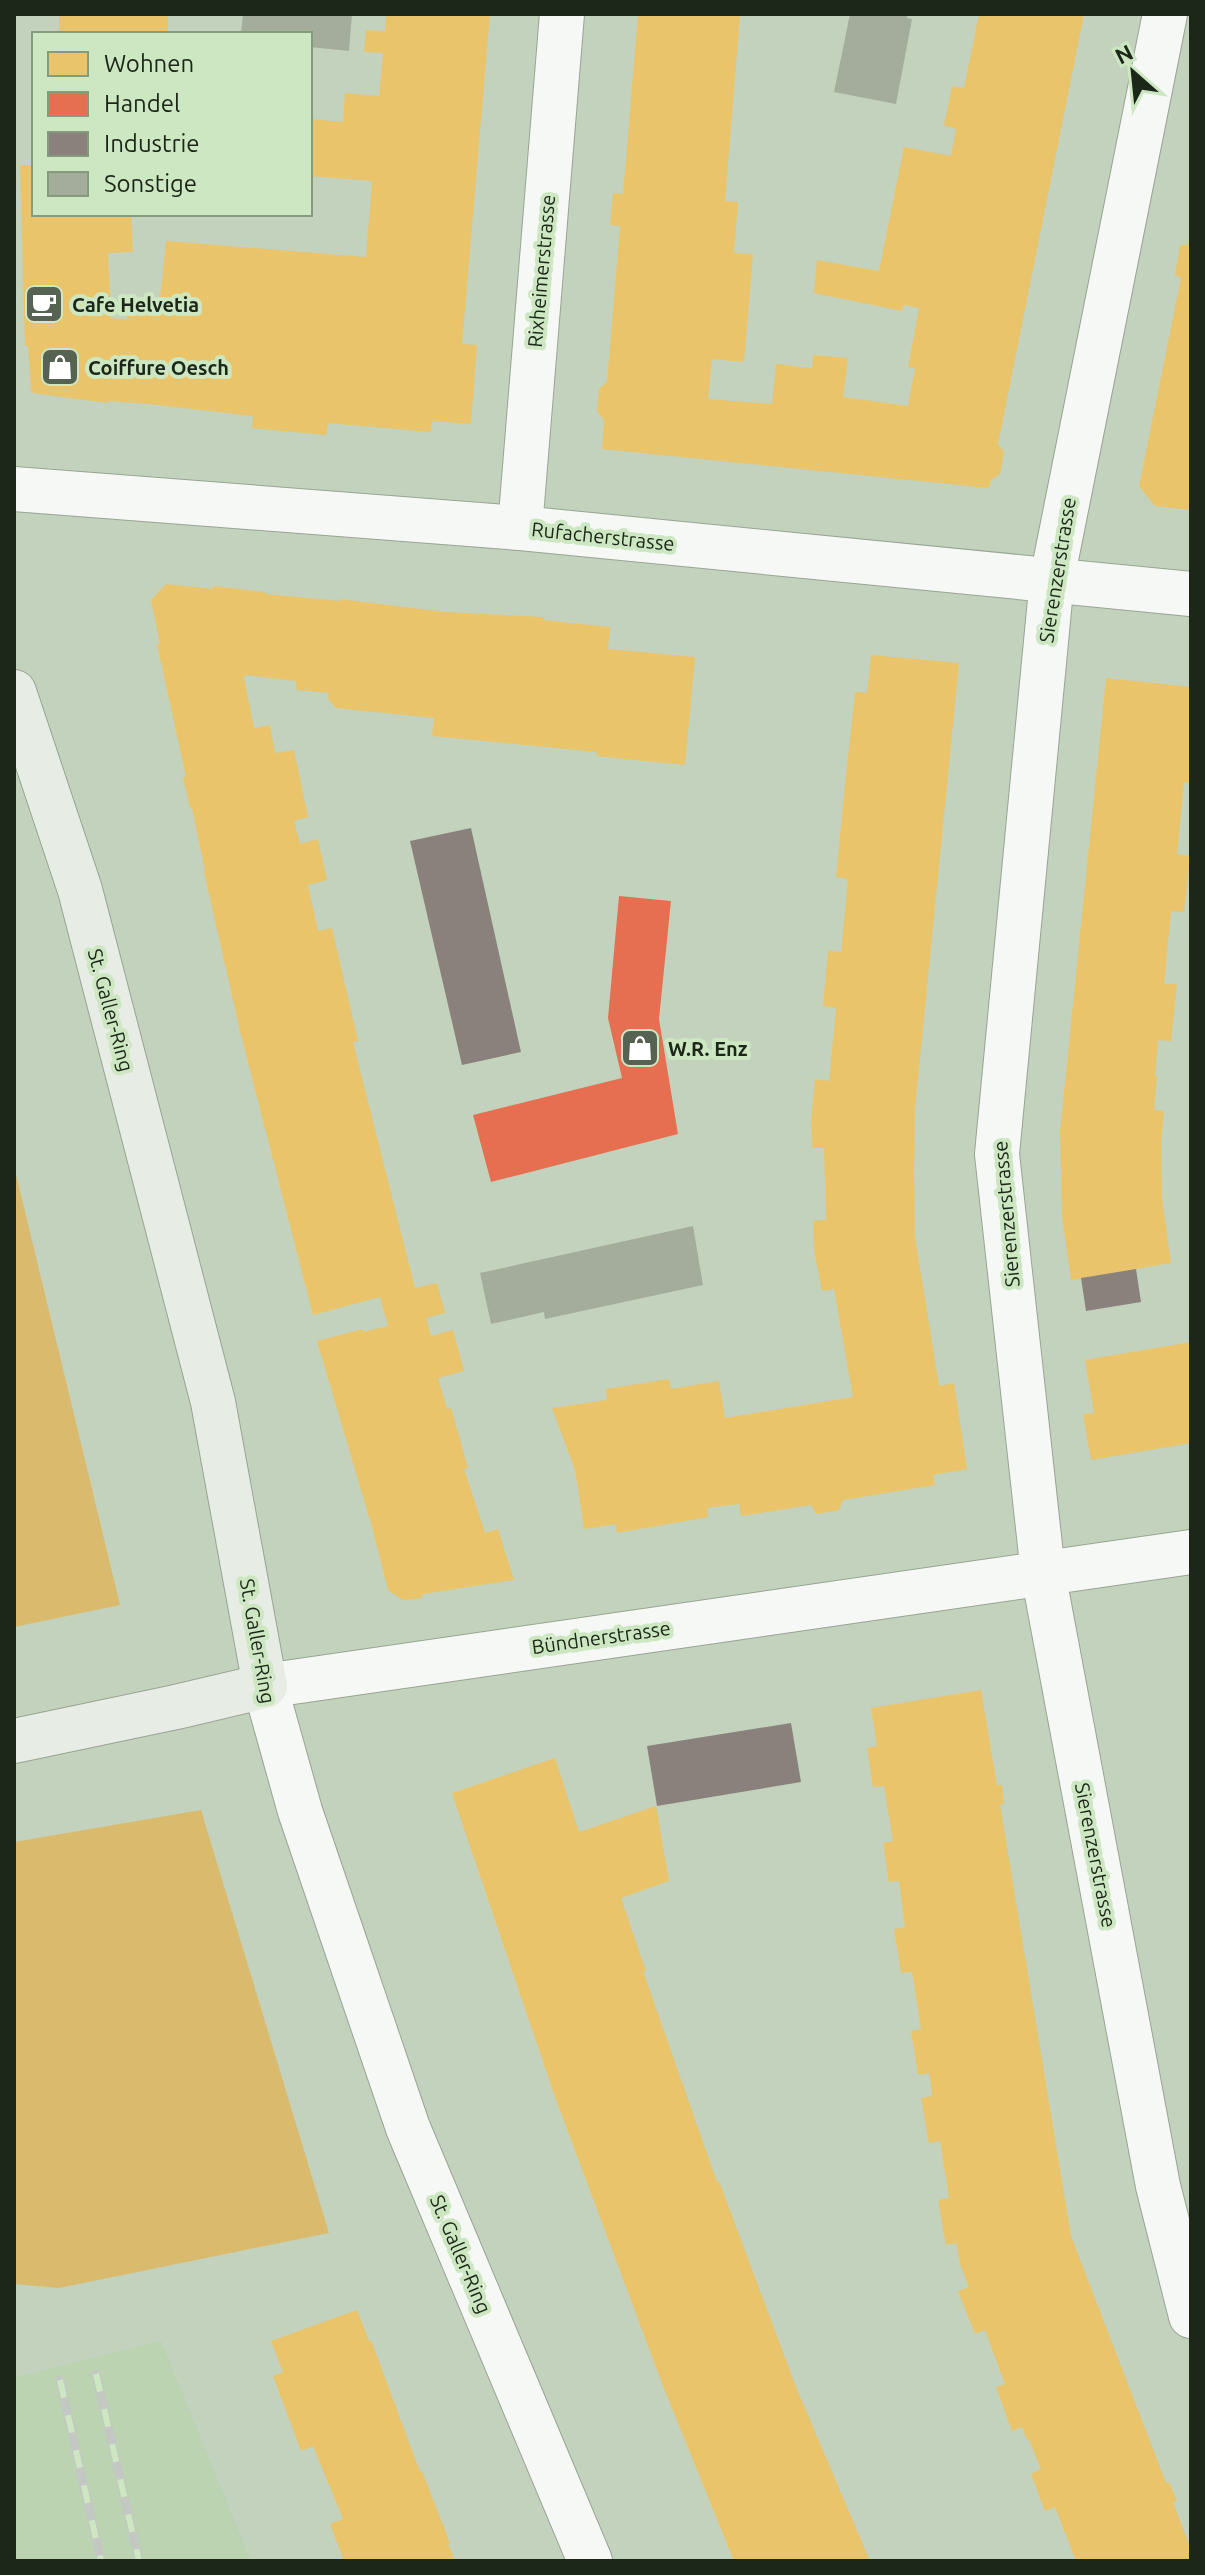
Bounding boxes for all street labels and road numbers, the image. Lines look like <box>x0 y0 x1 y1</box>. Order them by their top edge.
street label: Rixheimerstrasse <box>523 194 559 348</box>
street label: Sierenzerstrasse <box>1034 496 1080 644</box>
street label: Rufacherstrasse <box>530 517 676 555</box>
street label: St. Galler-Ring <box>84 946 138 1074</box>
street label: Sierenzerstrasse <box>988 1140 1024 1288</box>
street label: St. Galler-Ring <box>236 1577 280 1705</box>
street label: Bündnerstrasse <box>530 1616 672 1658</box>
street label: Sierenzerstrasse <box>1071 1781 1121 1929</box>
street label: St. Galler-Ring <box>426 2191 496 2317</box>

